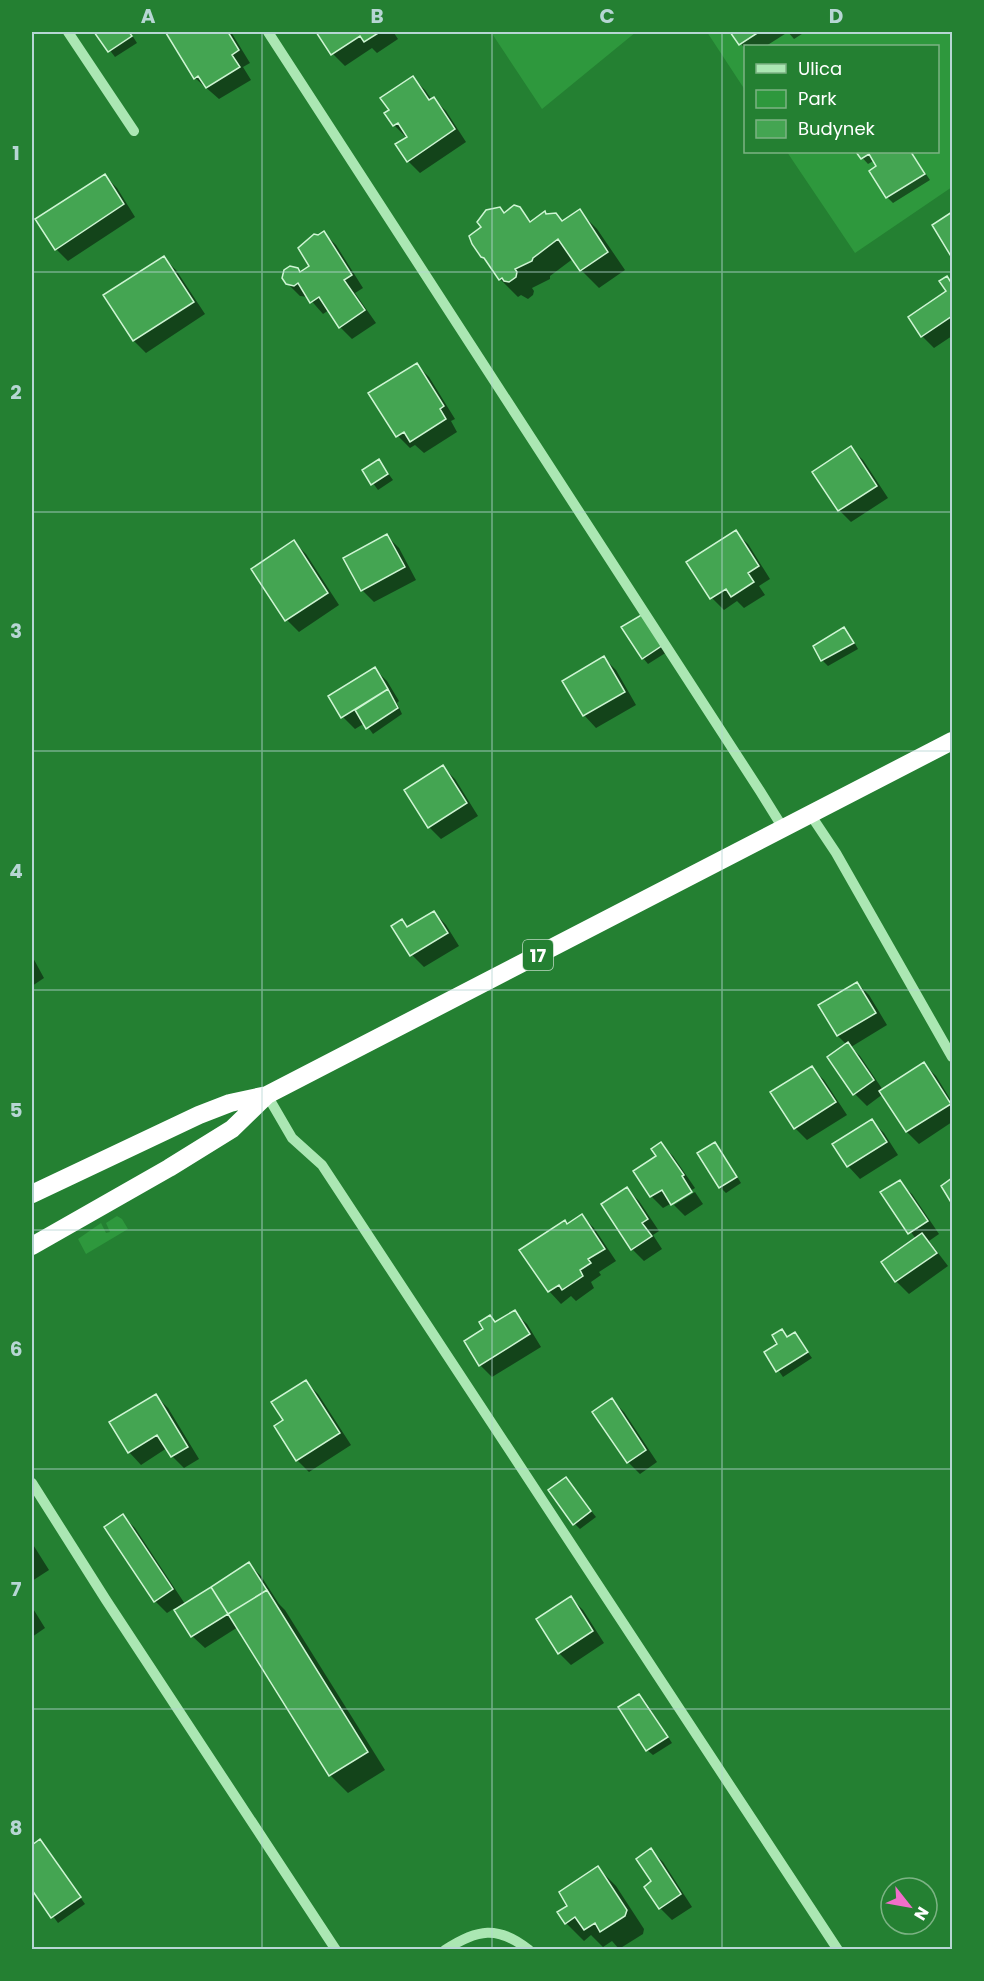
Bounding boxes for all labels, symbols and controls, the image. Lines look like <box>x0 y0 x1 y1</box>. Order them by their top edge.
text: A <box>141 2 156 30</box>
text: B <box>370 2 384 30</box>
text: C <box>599 2 615 30</box>
text: D <box>829 2 843 30</box>
legend <box>744 45 939 153</box>
text: Ulica <box>798 56 842 81</box>
text: Park <box>798 86 837 111</box>
text: Budynek <box>798 116 876 141</box>
text: 1 <box>12 139 20 167</box>
text: 2 <box>10 378 22 406</box>
text: 3 <box>10 617 22 645</box>
text: 4 <box>9 857 23 885</box>
road number: 17 <box>523 940 553 970</box>
text: 5 <box>10 1096 23 1124</box>
text: 6 <box>10 1335 22 1363</box>
text: 7 <box>11 1575 22 1603</box>
text: 8 <box>10 1814 22 1842</box>
north arrow <box>879 1876 939 1936</box>
text: N <box>908 1902 934 1925</box>

